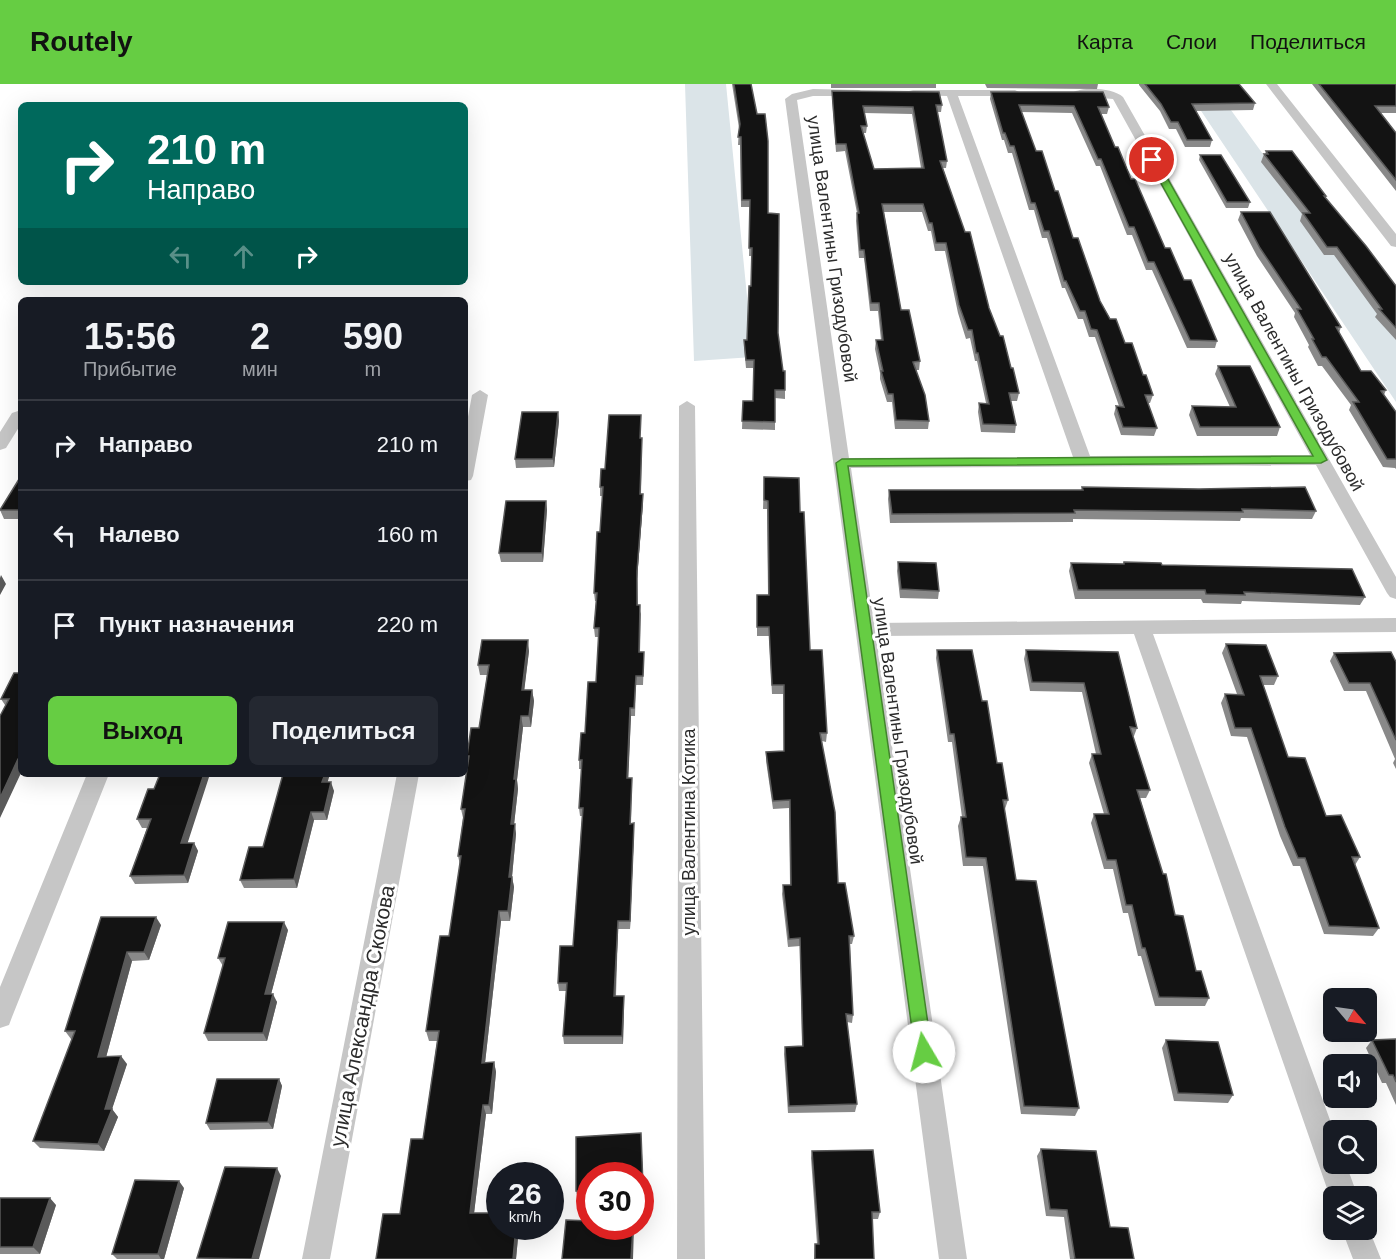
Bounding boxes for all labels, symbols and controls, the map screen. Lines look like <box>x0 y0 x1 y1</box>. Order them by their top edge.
text: Routely <box>30 26 133 57</box>
text: Карта <box>1077 30 1133 53</box>
text: Слои <box>1166 30 1217 53</box>
text: Поделиться <box>1250 30 1366 53</box>
street label: улица Валентины Гризодубовой <box>803 114 861 384</box>
icon: right <box>48 126 126 204</box>
text: 210 m <box>147 126 266 173</box>
pin <box>1126 134 1177 185</box>
icon: arrive <box>1135 143 1168 176</box>
text: Направо <box>147 175 255 205</box>
icon: left <box>164 240 197 273</box>
icon: ahead <box>227 240 260 273</box>
icon: right <box>290 240 323 273</box>
street label: улица Валентины Гризодубовой <box>1220 249 1368 495</box>
text: 15:56 <box>84 316 176 357</box>
text: 2 <box>250 316 270 357</box>
text: 590 <box>343 316 403 357</box>
text: Прибытие <box>83 358 177 380</box>
text: мин <box>242 358 278 380</box>
text: m <box>365 358 381 380</box>
icon: right <box>48 429 81 462</box>
text: Направо <box>99 432 193 457</box>
text: 210 m <box>377 432 438 457</box>
icon: left <box>48 519 81 552</box>
text: Налево <box>99 522 180 547</box>
text: 160 m <box>377 522 438 547</box>
street label: улица Валентины Гризодубовой <box>869 596 927 866</box>
icon: arrive <box>48 609 81 642</box>
text: Пункт назначения <box>99 612 295 637</box>
text: 220 m <box>377 612 438 637</box>
button: Выход <box>48 696 237 765</box>
button: Поделиться <box>249 696 438 765</box>
street label: улица Валентина Котика <box>679 728 699 935</box>
street label: улица Александра Скокова <box>325 883 399 1149</box>
north arrow <box>1323 988 1377 1042</box>
map controls <box>1323 988 1377 1240</box>
position arrow <box>892 1020 956 1084</box>
button: sound <box>1323 1054 1377 1108</box>
button: search <box>1323 1120 1377 1174</box>
speed limit sign: 30 <box>576 1162 654 1240</box>
text: 26 <box>508 1177 542 1210</box>
button: layers <box>1323 1186 1377 1240</box>
text: km/h <box>509 1208 541 1225</box>

